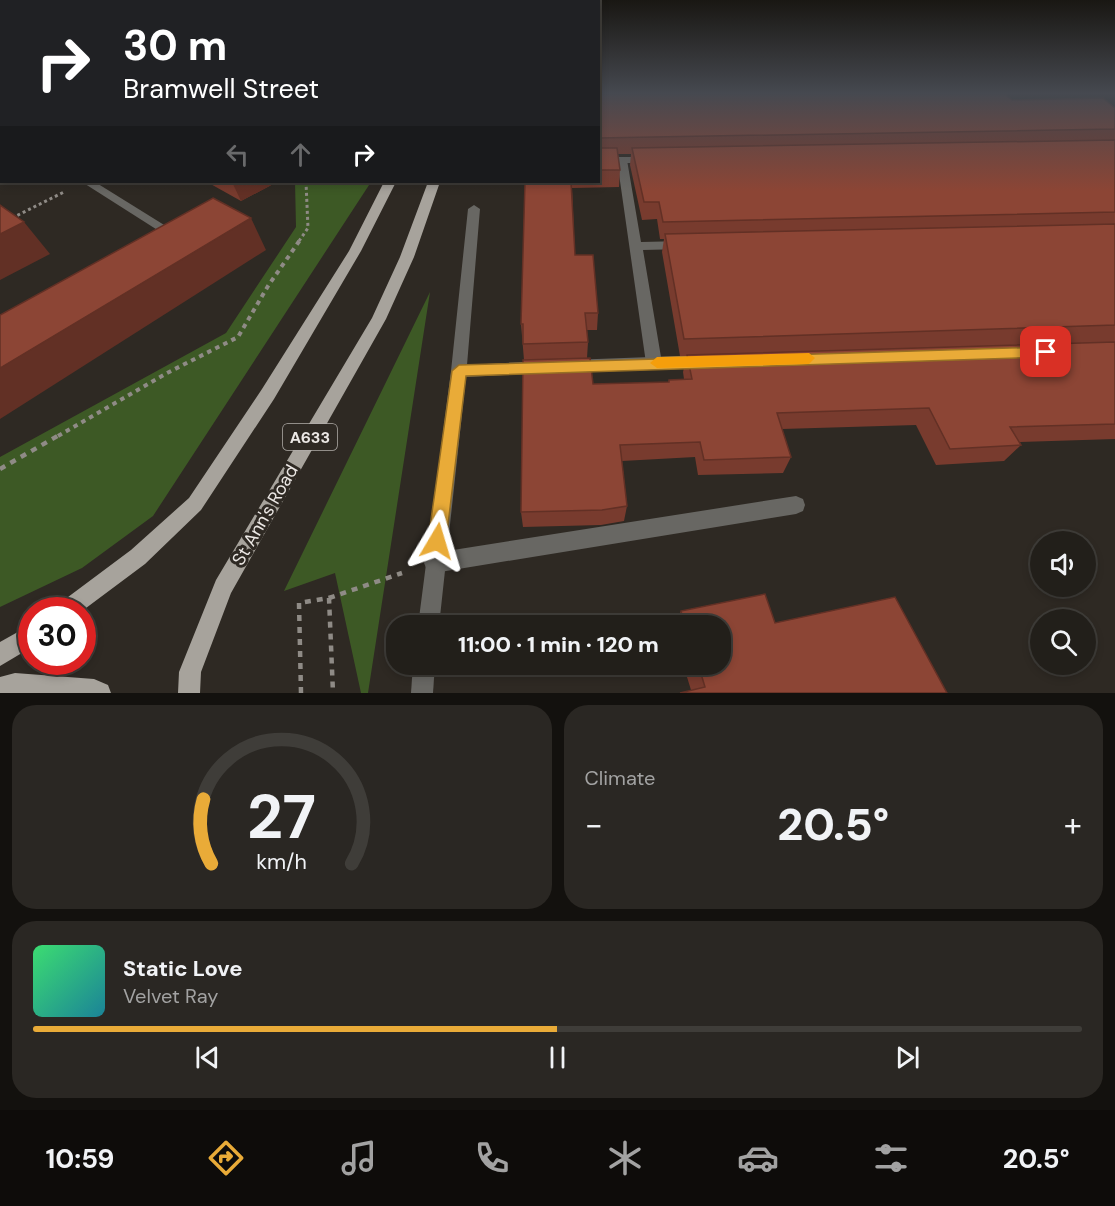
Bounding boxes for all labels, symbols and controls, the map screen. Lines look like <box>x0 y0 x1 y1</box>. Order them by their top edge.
text: 30 m <box>123 18 227 73</box>
icon: right <box>24 24 102 102</box>
text: Bramwell Street <box>123 71 319 106</box>
icon: left <box>221 138 254 171</box>
icon: ahead <box>284 138 317 171</box>
icon: right <box>347 138 380 171</box>
pin <box>1020 326 1071 377</box>
icon: arrive <box>1029 335 1062 368</box>
road number: A633 <box>283 424 337 450</box>
street label: St Ann's Road <box>226 460 304 570</box>
position arrow <box>405 509 469 573</box>
map controls <box>1030 531 1096 675</box>
button: sound <box>1030 531 1096 597</box>
speed limit sign: 30 <box>18 597 96 675</box>
button: search <box>1030 609 1096 675</box>
text: 11:00 · 1 min · 120 m <box>458 630 659 659</box>
text: Climate <box>585 765 655 791</box>
text: 27 <box>247 776 316 857</box>
text: 20.5° <box>777 795 889 854</box>
text: − <box>585 803 603 846</box>
text: + <box>1064 803 1082 846</box>
text: km/h <box>256 848 307 876</box>
text: Static Love <box>123 954 243 983</box>
text: Velvet Ray <box>123 983 218 1009</box>
icon: previous <box>191 1041 224 1074</box>
icon: pause <box>541 1041 574 1074</box>
icon: next <box>891 1041 924 1074</box>
icon: directions <box>205 1137 247 1179</box>
icon: music <box>338 1137 380 1179</box>
icon: phone <box>471 1137 513 1179</box>
icon: climate <box>604 1137 646 1179</box>
icon: car <box>737 1137 779 1179</box>
icon: filters <box>870 1137 912 1179</box>
text: 10:59 <box>45 1141 114 1176</box>
text: 20.5° <box>1003 1141 1069 1176</box>

